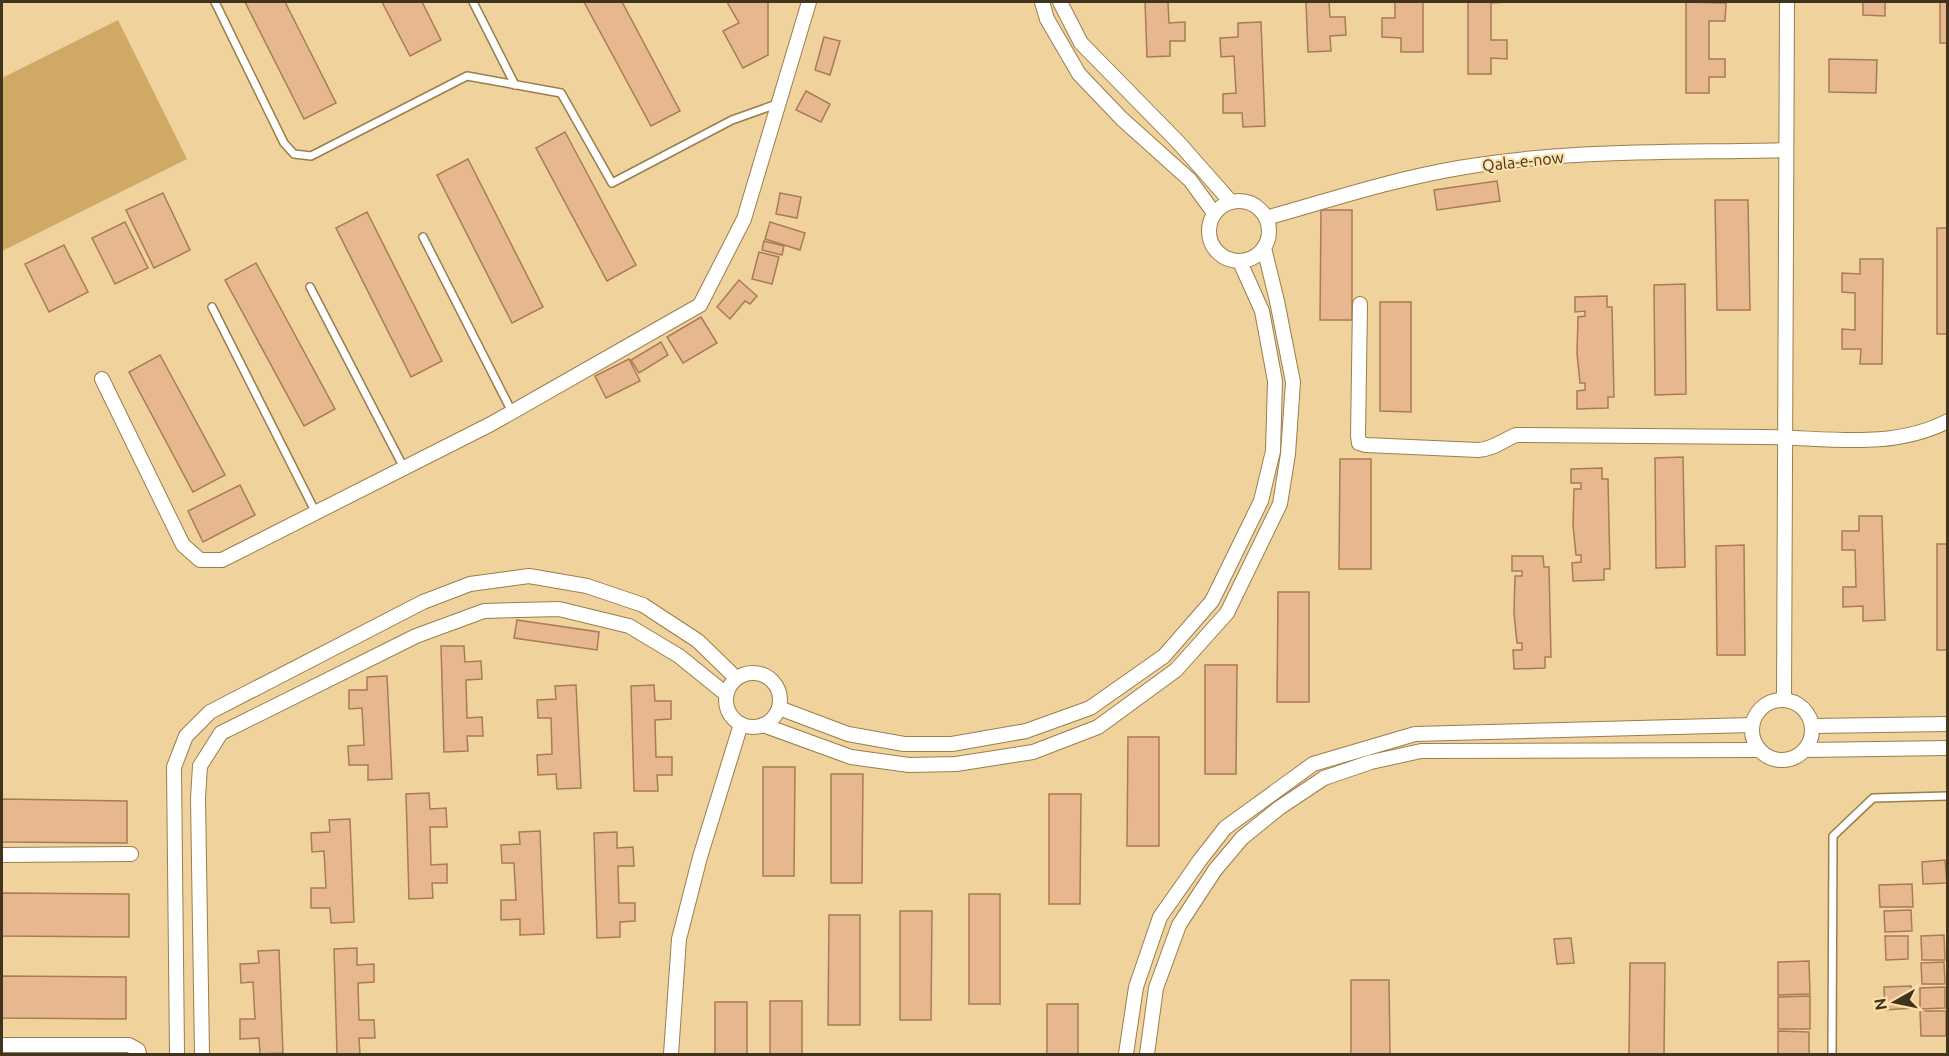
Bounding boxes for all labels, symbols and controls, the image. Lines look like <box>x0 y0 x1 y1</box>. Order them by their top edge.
street label: Qala-e-now <box>1481 148 1565 174</box>
north arrow <box>1865 972 1925 1032</box>
text: N <box>1870 997 1890 1012</box>

